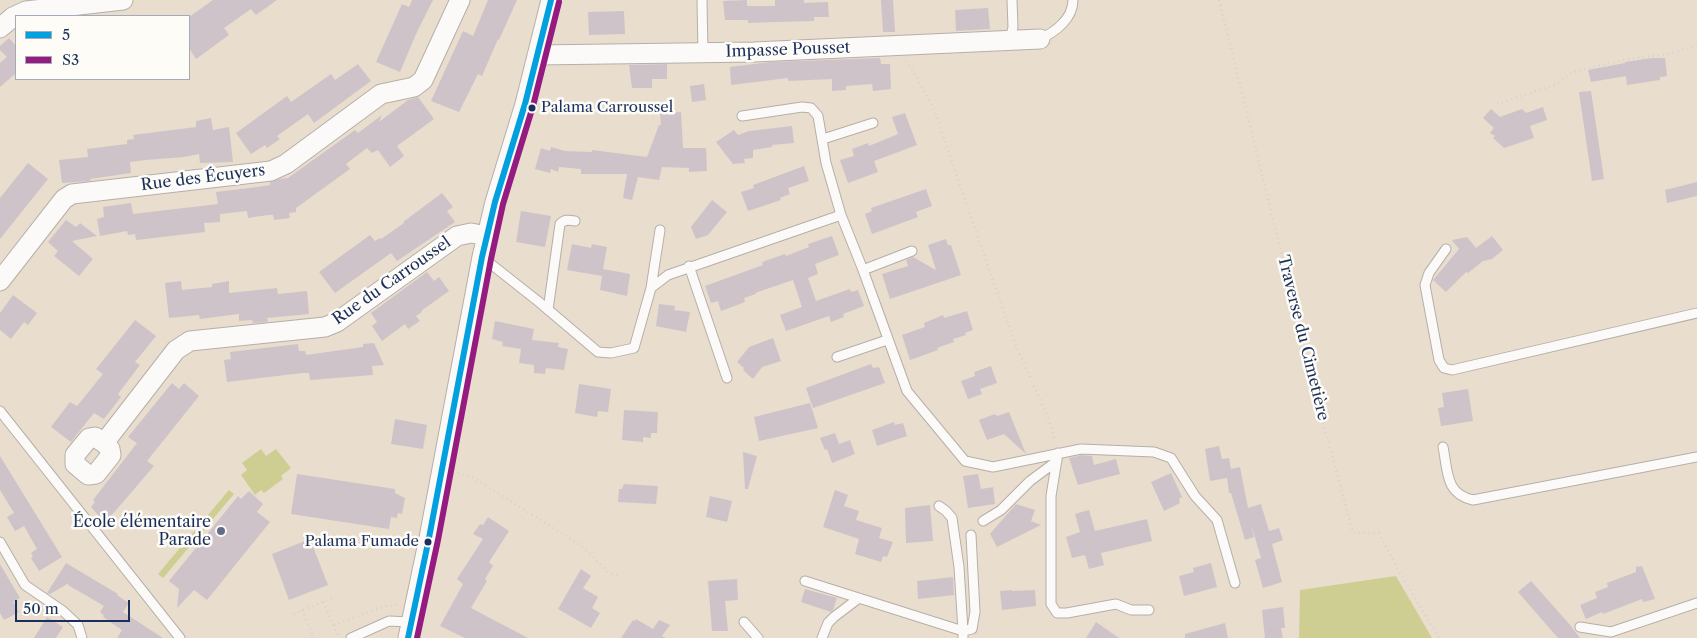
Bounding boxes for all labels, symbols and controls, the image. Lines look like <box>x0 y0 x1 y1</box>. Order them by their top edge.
legend <box>15 15 190 80</box>
text: 5 <box>62 25 70 44</box>
street label: Impasse Pousset <box>725 38 851 62</box>
text: S3 <box>62 50 79 69</box>
place label: Palama Carroussel <box>541 99 673 117</box>
marker: Palama Carroussel <box>527 103 537 113</box>
street label: Rue des Écuyers <box>140 161 266 195</box>
street label: Rue du Carroussel <box>329 233 455 329</box>
street label: Traverse du Cimetière <box>1273 253 1333 423</box>
place label: École élémentaire Parade <box>73 512 211 550</box>
marker: École élémentaire Parade <box>215 525 227 537</box>
place label: Palama Fumade <box>305 533 419 551</box>
marker: Palama Fumade <box>423 537 433 547</box>
scale bar <box>18 590 132 622</box>
text: 50 m <box>23 599 59 618</box>

